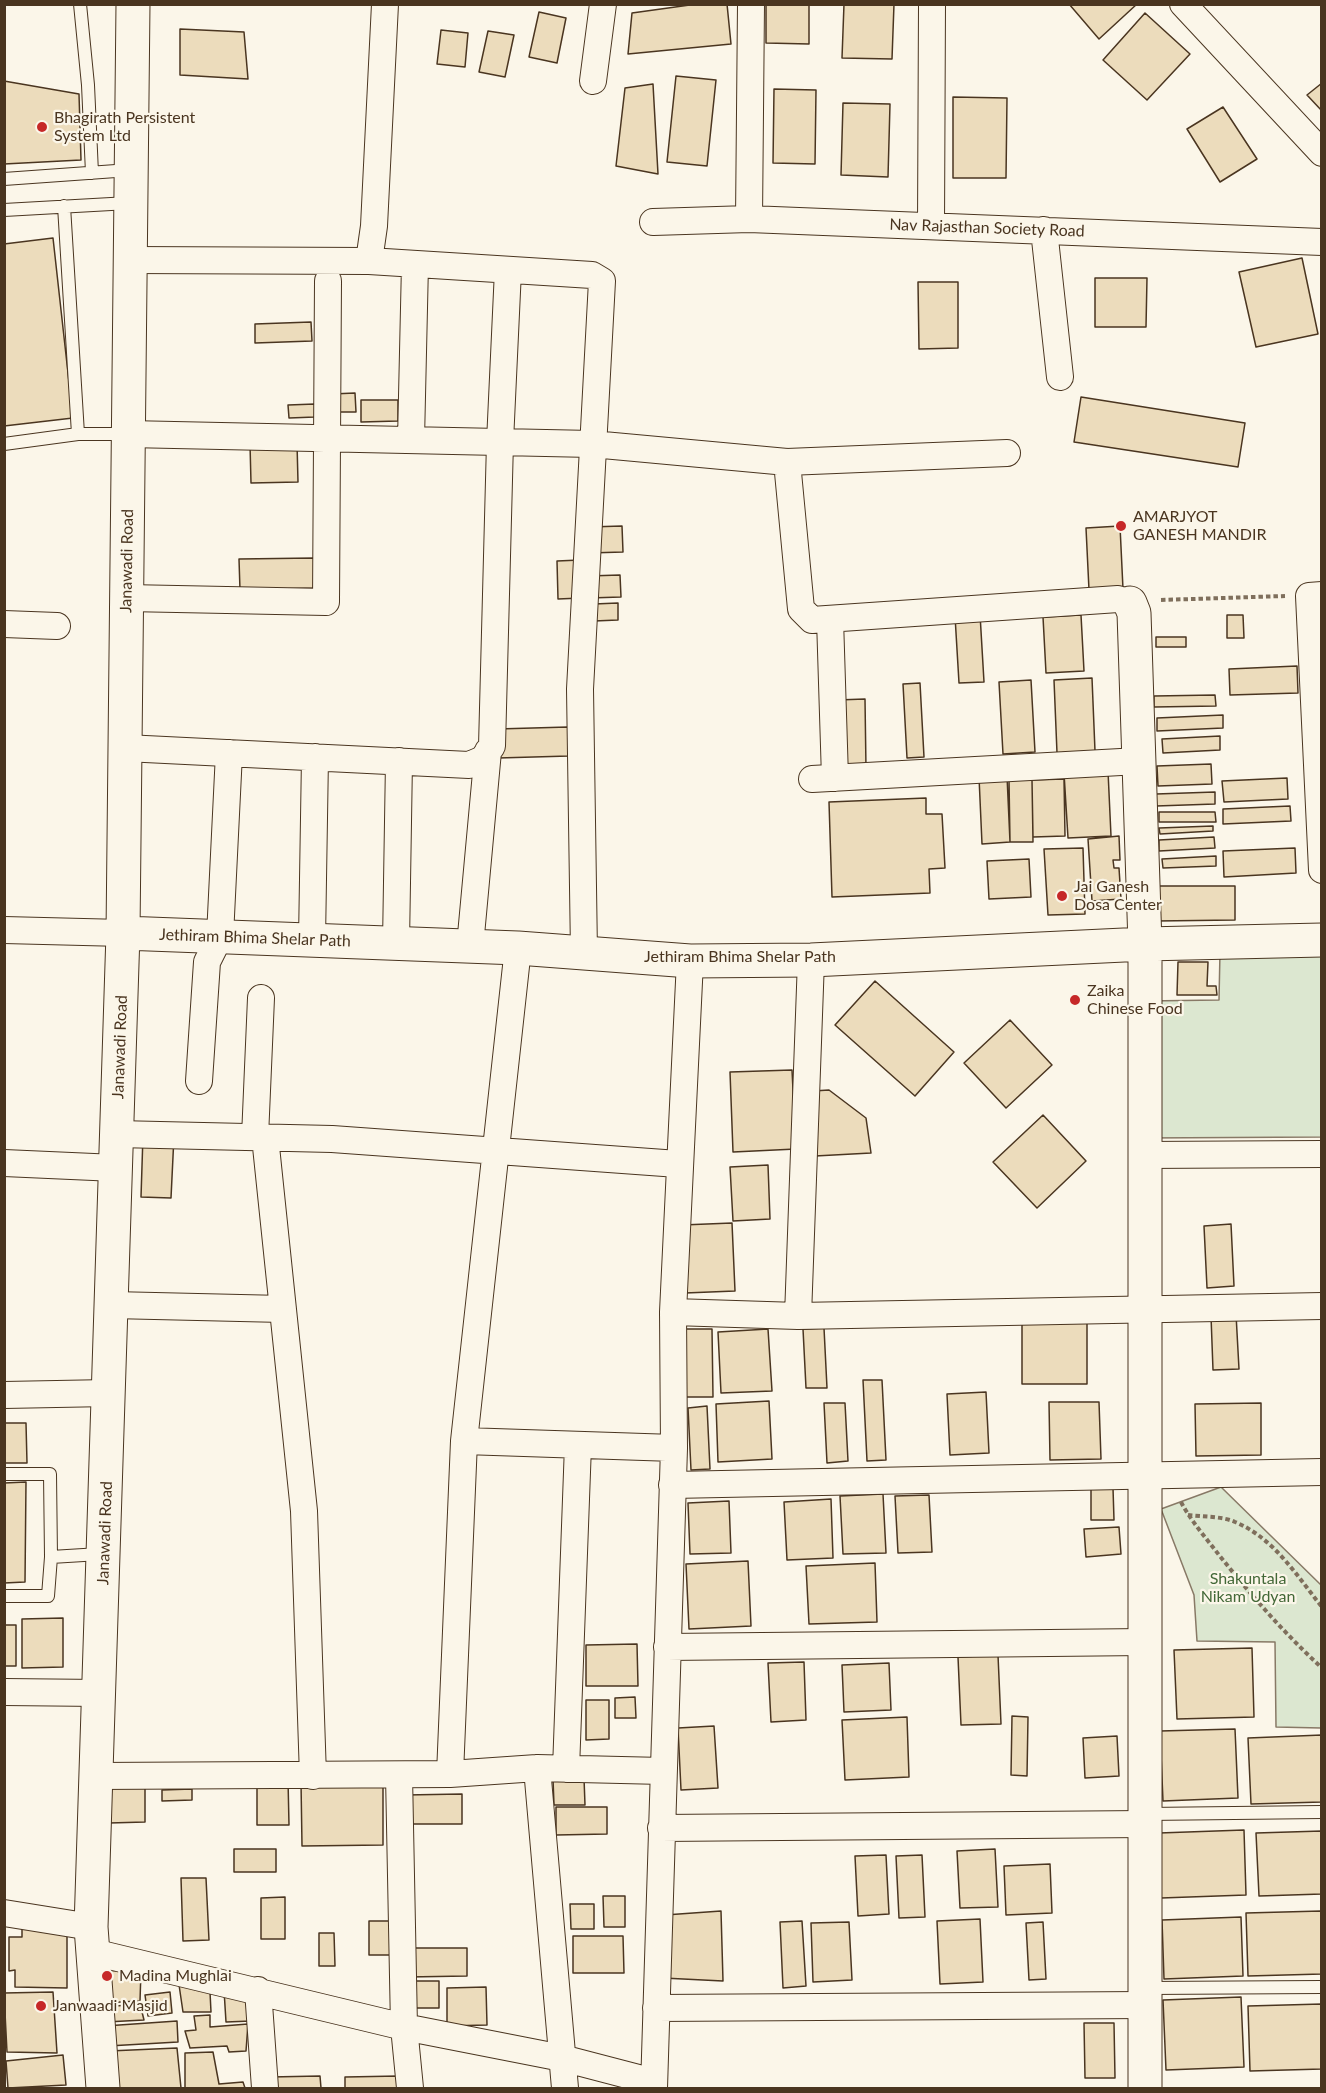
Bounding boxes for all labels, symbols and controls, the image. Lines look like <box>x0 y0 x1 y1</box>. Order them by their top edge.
place label: Bhagirath Persistent System Ltd <box>54 108 195 146</box>
marker: Bhagirath Persistent System Ltd <box>35 120 49 134</box>
street label: Nav Rajasthan Society Road <box>889 215 1085 241</box>
place label: AMARJYOT GANESH MANDIR <box>1133 507 1266 545</box>
street label: Janawadi Road <box>116 509 138 613</box>
marker: AMARJYOT GANESH MANDIR <box>1114 519 1128 533</box>
place label: Jai Ganesh Dosa Center <box>1074 877 1162 915</box>
marker: Jai Ganesh Dosa Center <box>1055 889 1069 903</box>
street label: Jethiram Bhima Shelar Path <box>159 925 351 951</box>
street label: Jethiram Bhima Shelar Path <box>644 947 836 967</box>
place label: Zaika Chinese Food <box>1087 981 1183 1019</box>
marker: Zaika Chinese Food <box>1068 993 1082 1007</box>
street label: Janawadi Road <box>109 995 131 1099</box>
street label: Janawadi Road <box>94 1481 116 1585</box>
park label: Shakuntala Nikam Udyan <box>1201 1569 1295 1607</box>
place label: Madina Mughlai <box>119 1966 232 1986</box>
marker: Madina Mughlai <box>100 1969 114 1983</box>
place label: Janwaadi Masjid <box>53 1996 168 2016</box>
marker: Janwaadi Masjid <box>34 1999 48 2013</box>

